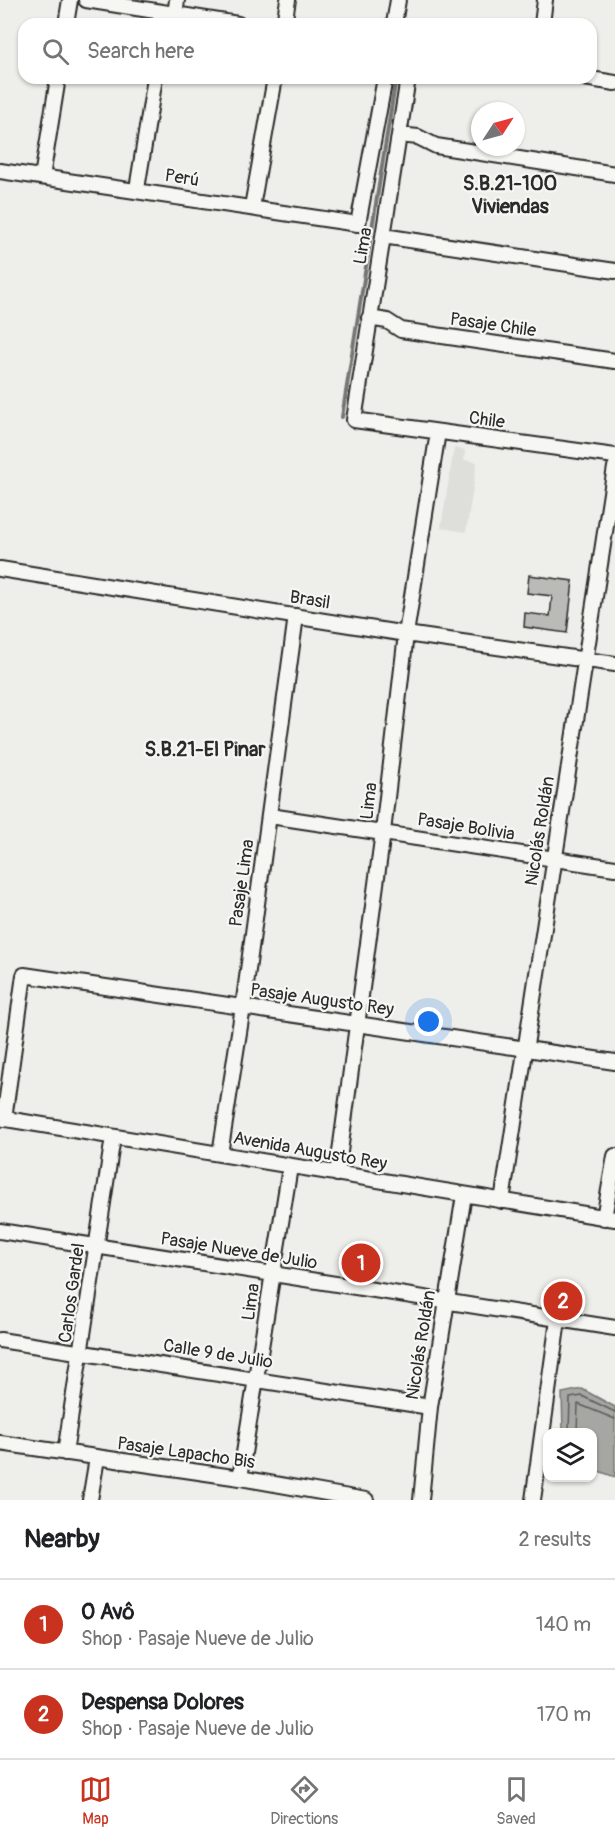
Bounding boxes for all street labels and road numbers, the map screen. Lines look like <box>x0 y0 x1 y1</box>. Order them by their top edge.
street label: Perú <box>163 164 201 192</box>
street label: Lima <box>348 226 378 266</box>
street label: Pasaje Chile <box>448 308 538 342</box>
street label: Chile <box>468 406 507 434</box>
street label: Brasil <box>288 585 332 615</box>
street label: Nicolás Roldán <box>520 775 560 887</box>
street label: Lima <box>355 781 383 821</box>
street label: Pasaje Bolivia <box>416 808 516 846</box>
street label: Pasaje Lima <box>224 838 260 928</box>
street label: Pasaje Augusto Rey <box>249 979 396 1022</box>
street label: Avenida Augusto Rey <box>231 1126 389 1176</box>
street label: Pasaje Nueve de Julio <box>159 1227 319 1275</box>
street label: Carlos Gardel <box>54 1242 90 1344</box>
street label: Lima <box>237 1282 265 1322</box>
street label: Nicolás Roldán <box>401 1289 441 1401</box>
street label: Calle 9 de Julio <box>162 1334 275 1374</box>
street label: Pasaje Lapacho Bis <box>116 1432 256 1474</box>

